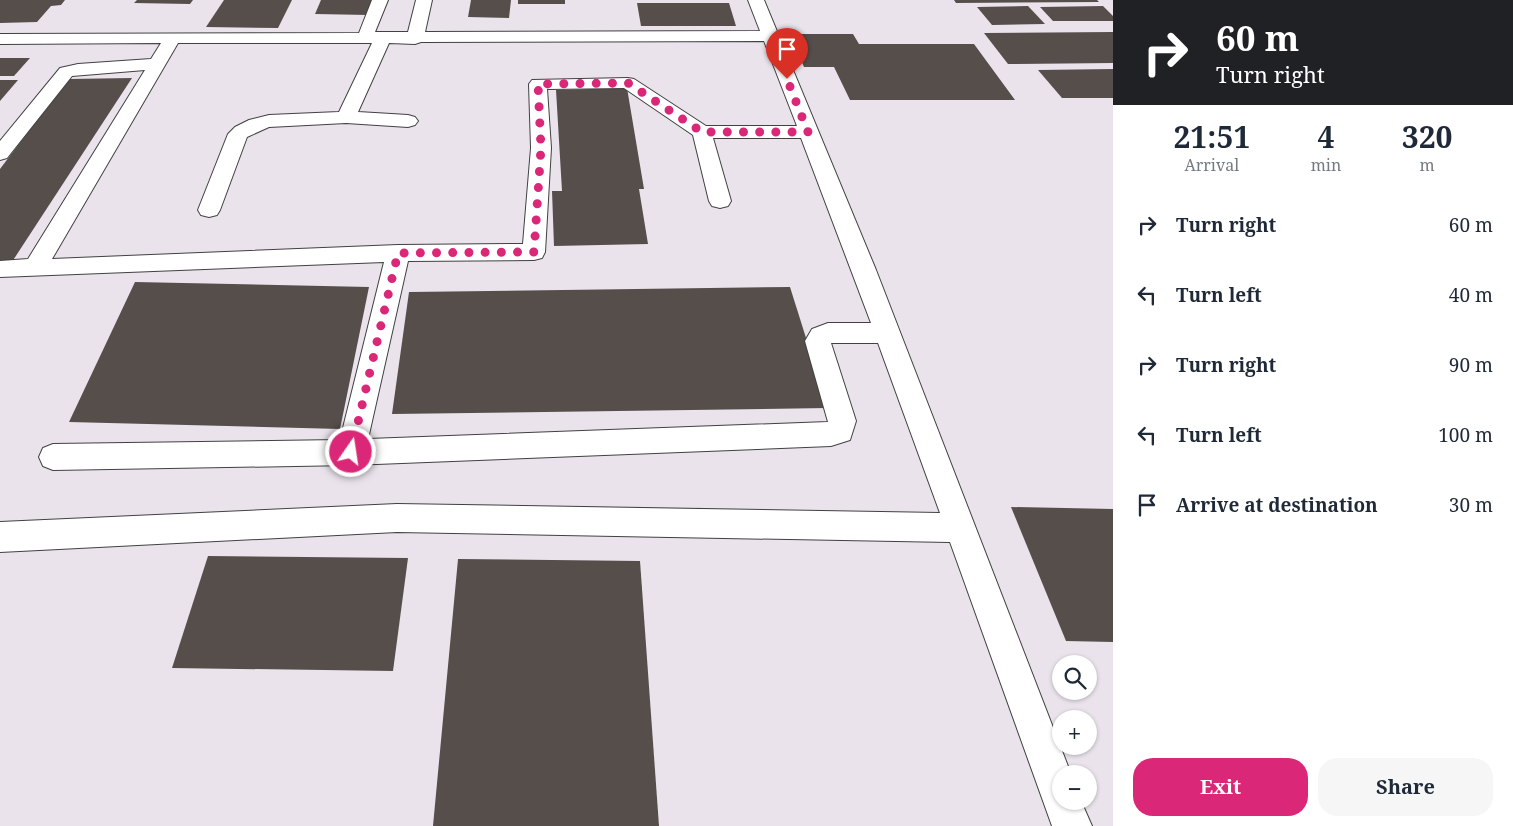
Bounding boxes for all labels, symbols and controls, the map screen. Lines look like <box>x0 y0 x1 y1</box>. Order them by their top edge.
text: 60 m <box>1216 14 1299 61</box>
icon: right <box>1133 20 1198 85</box>
pin <box>766 28 808 79</box>
icon: arrive <box>773 35 801 63</box>
text: Turn right <box>1216 59 1325 89</box>
text: 21:51 <box>1173 116 1250 157</box>
text: 4 <box>1318 116 1334 157</box>
text: 320 <box>1402 116 1453 157</box>
text: Arrival <box>1185 154 1239 176</box>
text: min <box>1311 154 1341 176</box>
text: m <box>1420 154 1435 176</box>
icon: right <box>1133 211 1161 239</box>
text: Turn right <box>1176 212 1276 238</box>
text: 60 m <box>1449 212 1493 238</box>
icon: left <box>1133 281 1161 309</box>
text: Turn left <box>1176 282 1262 308</box>
text: 40 m <box>1449 282 1493 308</box>
icon: right <box>1133 351 1161 379</box>
text: Turn right <box>1176 352 1276 378</box>
text: 90 m <box>1449 352 1493 378</box>
icon: left <box>1133 421 1161 449</box>
text: Turn left <box>1176 422 1262 448</box>
text: 100 m <box>1438 422 1493 448</box>
position arrow <box>324 425 376 477</box>
icon: arrive <box>1133 491 1161 519</box>
text: Arrive at destination <box>1176 492 1378 518</box>
text: 30 m <box>1449 492 1493 518</box>
map controls <box>1052 655 1097 810</box>
button: search <box>1052 655 1097 700</box>
button: + <box>1052 710 1097 755</box>
button: Exit <box>1133 758 1308 816</box>
button: Share <box>1318 758 1493 816</box>
button: − <box>1052 765 1097 810</box>

